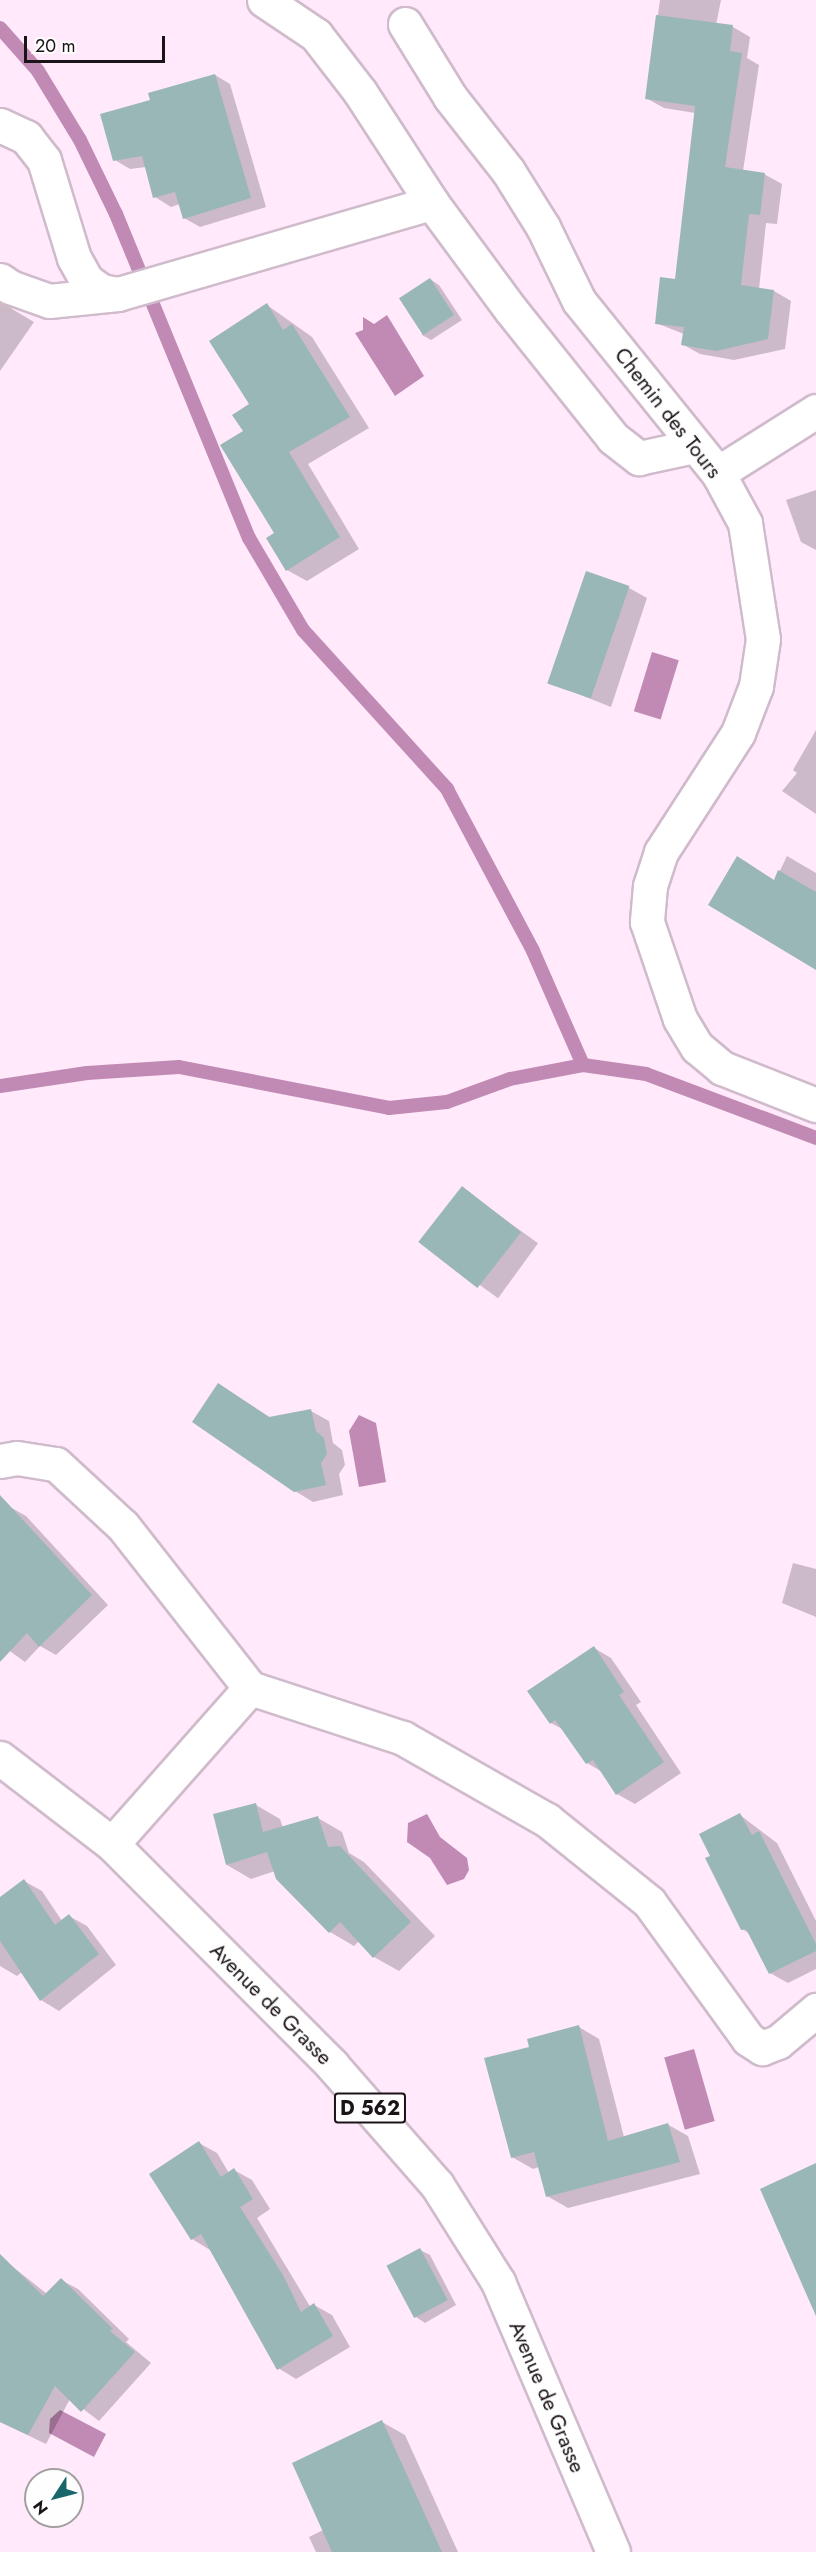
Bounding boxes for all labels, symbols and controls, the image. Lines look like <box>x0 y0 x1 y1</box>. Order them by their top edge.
scale bar <box>27 24 168 62</box>
text: 20 m <box>35 33 75 59</box>
street label: Chemin des Tours <box>609 343 727 483</box>
street label: Avenue de Grasse <box>205 1938 337 2070</box>
road number: D 562 <box>332 2091 407 2125</box>
street label: Avenue de Grasse <box>504 2317 590 2477</box>
north arrow <box>24 2468 84 2528</box>
text: N <box>28 2496 54 2520</box>

